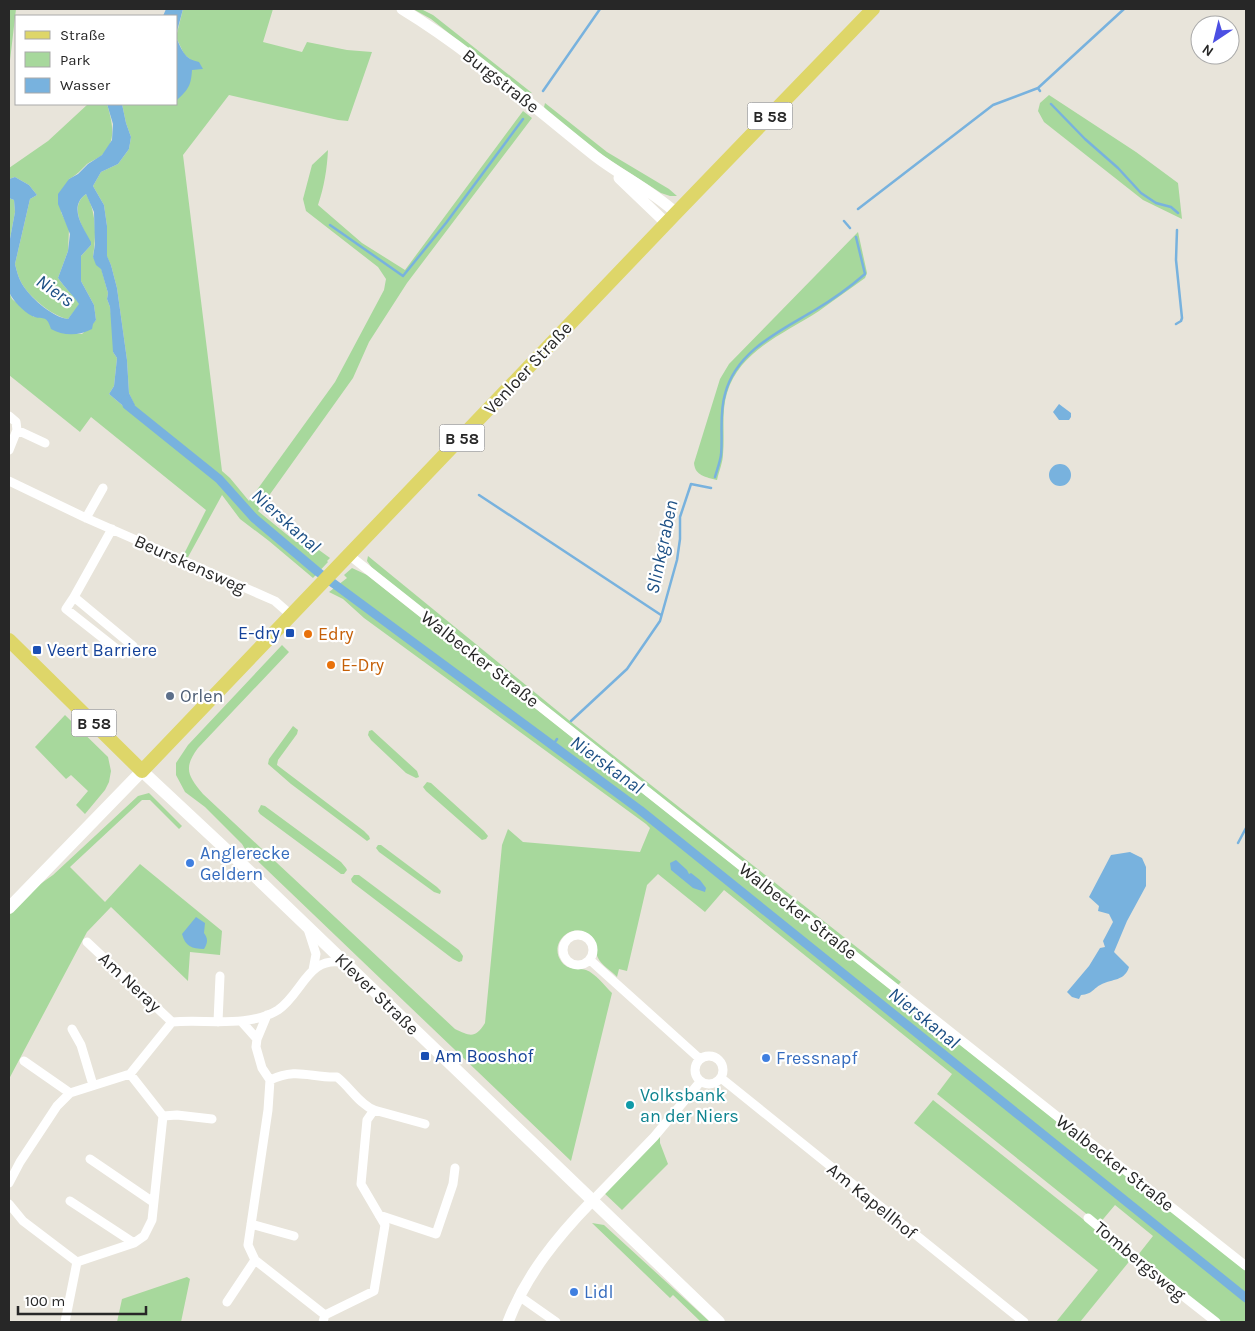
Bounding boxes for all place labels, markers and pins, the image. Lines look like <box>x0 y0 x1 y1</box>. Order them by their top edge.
place label: E-dry <box>238 622 281 644</box>
place label: Edry <box>318 623 354 645</box>
marker: E-dry <box>284 627 296 639</box>
marker: Edry <box>302 628 314 640</box>
place label: Veert Barriere <box>47 639 157 661</box>
marker: Veert Barriere <box>31 644 43 656</box>
place label: E-Dry <box>341 654 385 676</box>
marker: E-Dry <box>325 659 337 671</box>
place label: Orlen <box>180 685 223 707</box>
marker: Orlen <box>164 690 176 702</box>
place label: Anglerecke Geldern <box>200 842 290 885</box>
marker: Anglerecke Geldern <box>184 857 196 869</box>
place label: Am Booshof <box>435 1045 534 1067</box>
place label: Fressnapf <box>776 1047 858 1069</box>
marker: Am Booshof <box>419 1050 431 1062</box>
marker: Fressnapf <box>760 1052 772 1064</box>
place label: Volksbank an der Niers <box>640 1084 739 1127</box>
marker: Volksbank an der Niers <box>624 1099 636 1111</box>
place label: Lidl <box>584 1281 613 1303</box>
marker: Lidl <box>568 1286 580 1298</box>

